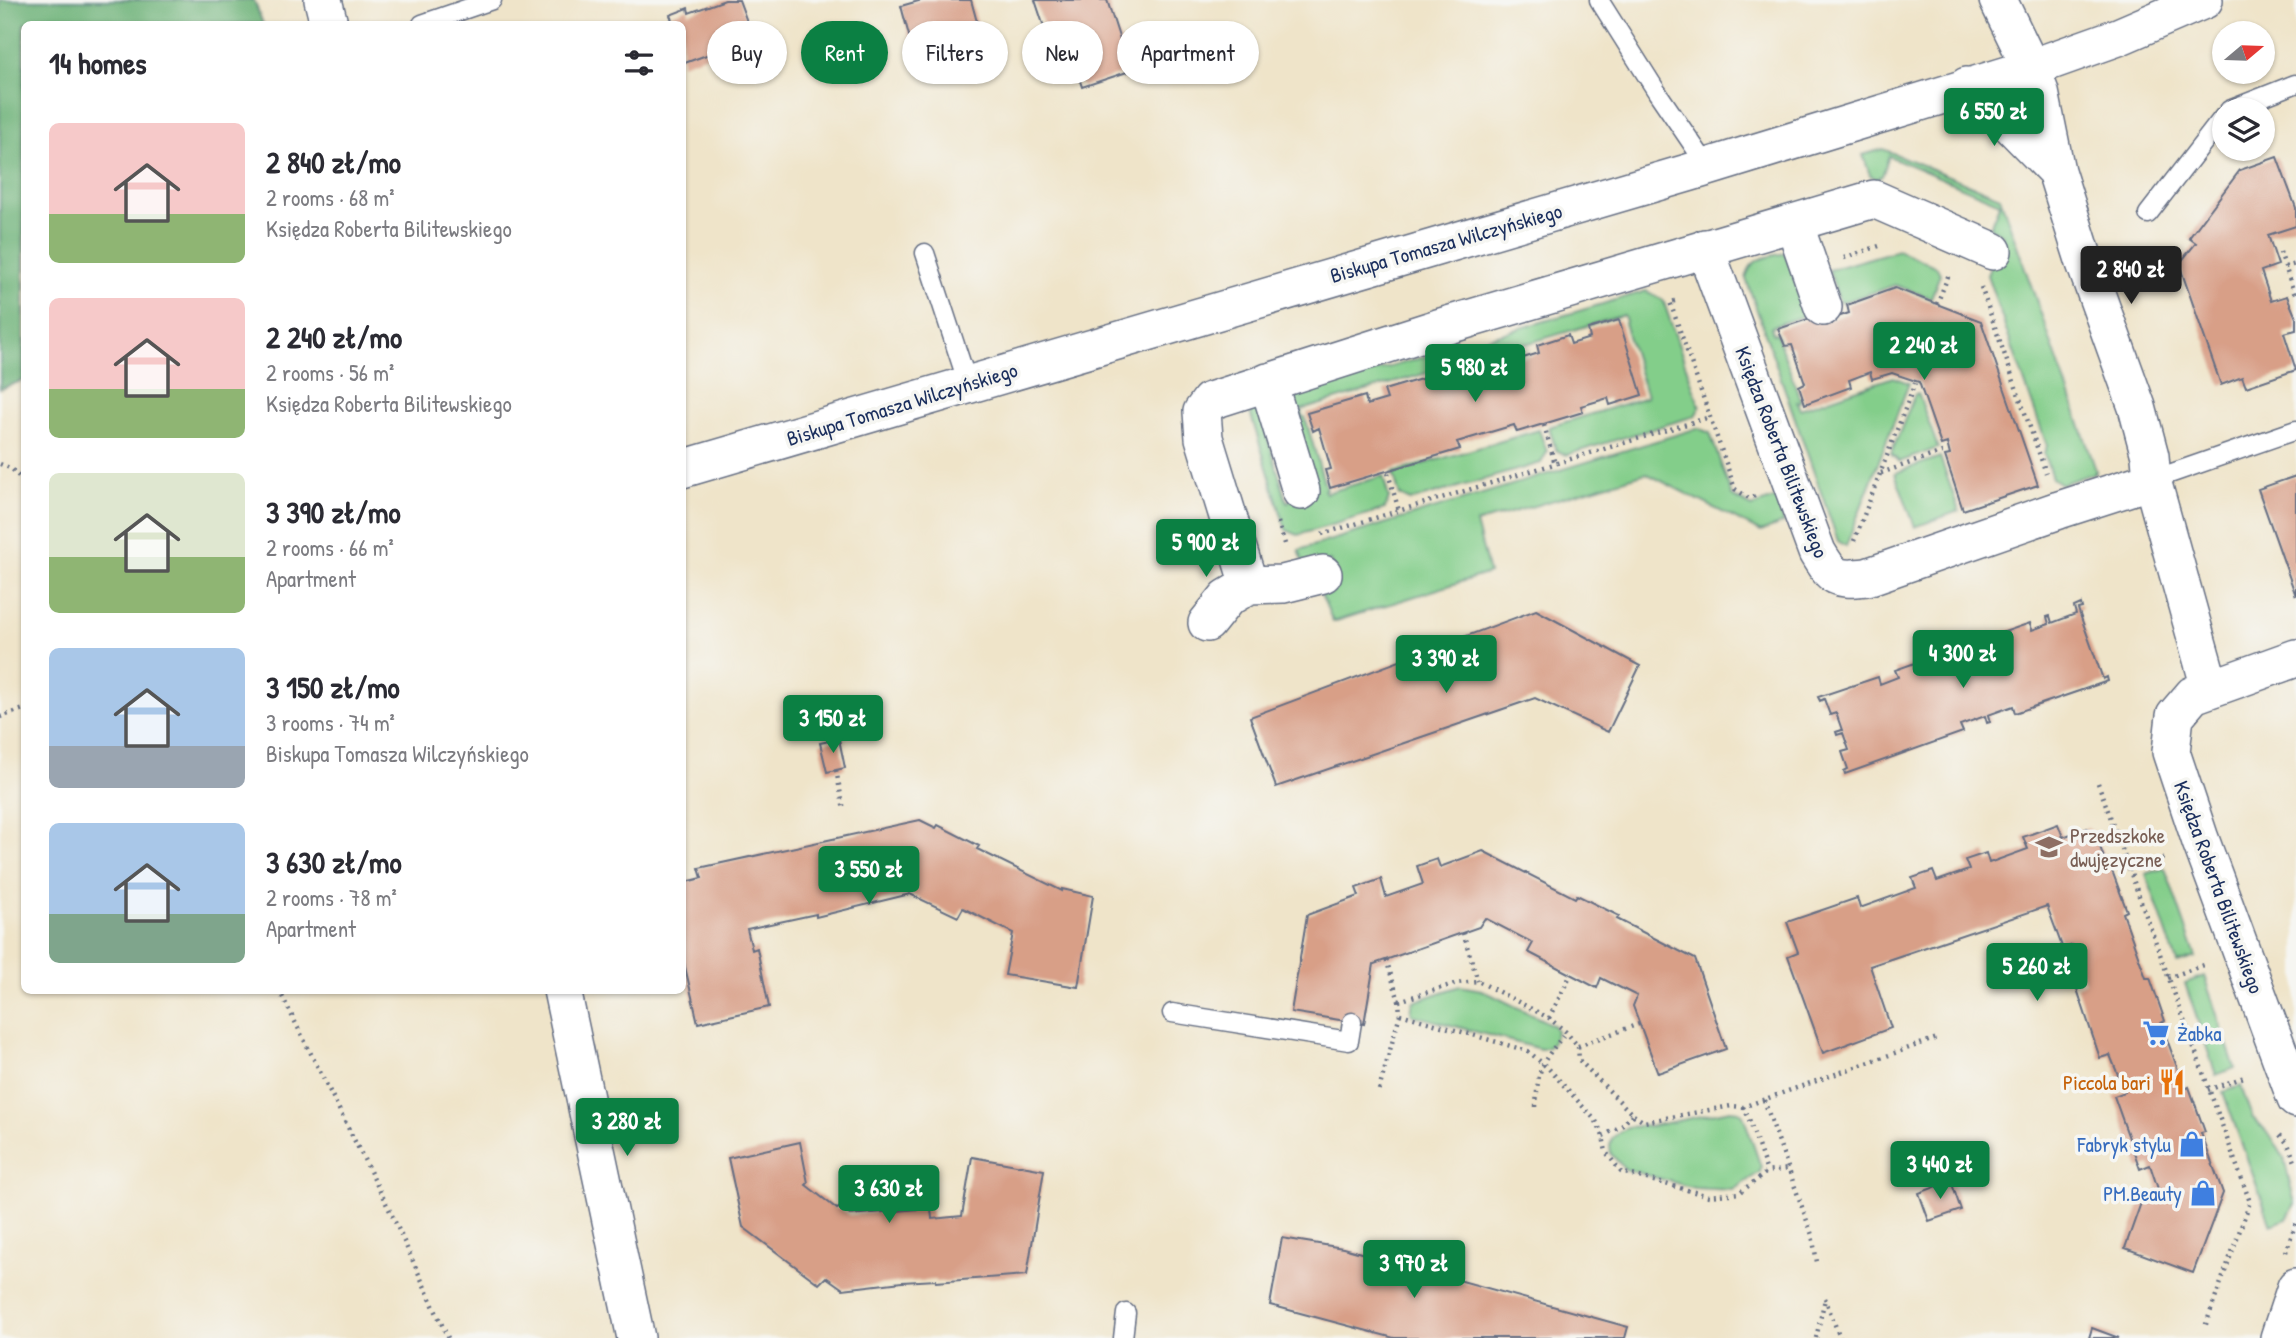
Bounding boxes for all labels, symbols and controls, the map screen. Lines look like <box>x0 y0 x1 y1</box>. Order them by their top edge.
chip: Buy <box>707 21 787 84</box>
chip: Rent <box>801 21 888 84</box>
chip: Filters <box>902 21 1008 84</box>
chip: New <box>1022 21 1103 84</box>
chip: Apartment <box>1117 21 1259 84</box>
north arrow <box>2212 21 2275 84</box>
map controls <box>2212 21 2275 161</box>
text: 14 homes <box>49 43 147 83</box>
icon: filters <box>620 44 658 82</box>
pin: 6 550 zł <box>1922 88 2066 148</box>
text: 6 550 zł <box>1960 95 2028 126</box>
button: layers <box>2212 98 2275 161</box>
text: 2 840 zł/mo <box>266 142 401 182</box>
icon: home <box>105 151 189 235</box>
text: 2 rooms · 68 m² <box>266 182 394 213</box>
street label: Biskupa Tomasza Wilczyńskiego <box>1327 196 1565 290</box>
text: Księdza Roberta Bilitewskiego <box>266 213 512 244</box>
pin: 2 840 zł <box>2059 246 2203 306</box>
text: 2 840 zł <box>2097 253 2165 284</box>
text: 2 240 zł/mo <box>266 317 402 357</box>
pin: 2 240 zł <box>1852 322 1996 382</box>
icon: home <box>105 326 189 410</box>
text: 2 240 zł <box>1889 329 1959 360</box>
street label: Księdza Roberta Bilitewskiego <box>1728 342 1836 562</box>
pin: 5 980 zł <box>1403 344 1547 404</box>
text: 5 980 zł <box>1441 351 1509 382</box>
street label: Biskupa Tomasza Wilczyńskiego <box>783 355 1021 453</box>
text: 2 rooms · 56 m² <box>266 357 394 388</box>
text: Księdza Roberta Bilitewskiego <box>266 388 512 419</box>
text: 3 390 zł/mo <box>266 492 401 532</box>
icon: home <box>105 501 189 585</box>
pin: 5 900 zł <box>1134 520 1278 579</box>
text: 5 900 zł <box>1172 526 1240 557</box>
text: 2 rooms · 66 m² <box>266 532 394 563</box>
text: Apartment <box>266 563 356 594</box>
pin: 4 300 zł <box>1891 630 2035 690</box>
pin: 3 390 zł <box>1374 636 1518 695</box>
text: 4 300 zł <box>1929 637 1997 668</box>
text: 3 390 zł <box>1412 642 1480 673</box>
text: 3 150 zł/mo <box>266 667 400 707</box>
icon: home <box>105 676 189 760</box>
pin: 3 150 zł <box>761 696 905 755</box>
text: 3 150 zł <box>799 702 867 733</box>
text: 3 rooms · 74 m² <box>266 707 395 738</box>
text: Biskupa Tomasza Wilczyńskiego <box>266 738 529 769</box>
street label: Księdza Roberta Bilitewskiego <box>2167 777 2271 997</box>
place label: Przedszkoke dwujęzyczne <box>2070 821 2165 874</box>
school or university icon: Przedszkoke dwujęzyczne <box>2034 832 2064 862</box>
text: 3 630 zł/mo <box>266 842 402 882</box>
pin: 3 550 zł <box>797 846 941 906</box>
icon: home <box>105 851 189 935</box>
text: 3 550 zł <box>834 853 904 884</box>
text: 2 rooms · 78 m² <box>266 882 397 913</box>
text: Apartment <box>266 913 356 944</box>
pin: 5 260 zł <box>1965 944 2109 1003</box>
text: 5 260 zł <box>2002 950 2072 981</box>
supermarket icon: Żabka <box>2141 1018 2171 1048</box>
place label: Żabka <box>2177 1019 2221 1048</box>
restaurant icon: Piccola bari <box>2157 1067 2187 1097</box>
place label: Piccola bari <box>2063 1068 2151 1097</box>
pin: 3 280 zł <box>555 1098 699 1158</box>
text: 3 280 zł <box>592 1105 662 1136</box>
shop icon: Fabryk stylu <box>2177 1129 2207 1159</box>
place label: Fabryk stylu <box>2077 1130 2172 1159</box>
pin: 3 440 zł <box>1868 1142 2012 1201</box>
text: 3 440 zł <box>1906 1148 1974 1179</box>
pin: 3 630 zł <box>817 1166 961 1225</box>
text: 3 630 zł <box>854 1172 924 1203</box>
shop icon: PM.Beauty <box>2188 1178 2218 1208</box>
place label: PM.Beauty <box>2103 1179 2182 1208</box>
pin: 3 970 zł <box>1342 1240 1486 1300</box>
text: 3 970 zł <box>1379 1247 1449 1278</box>

